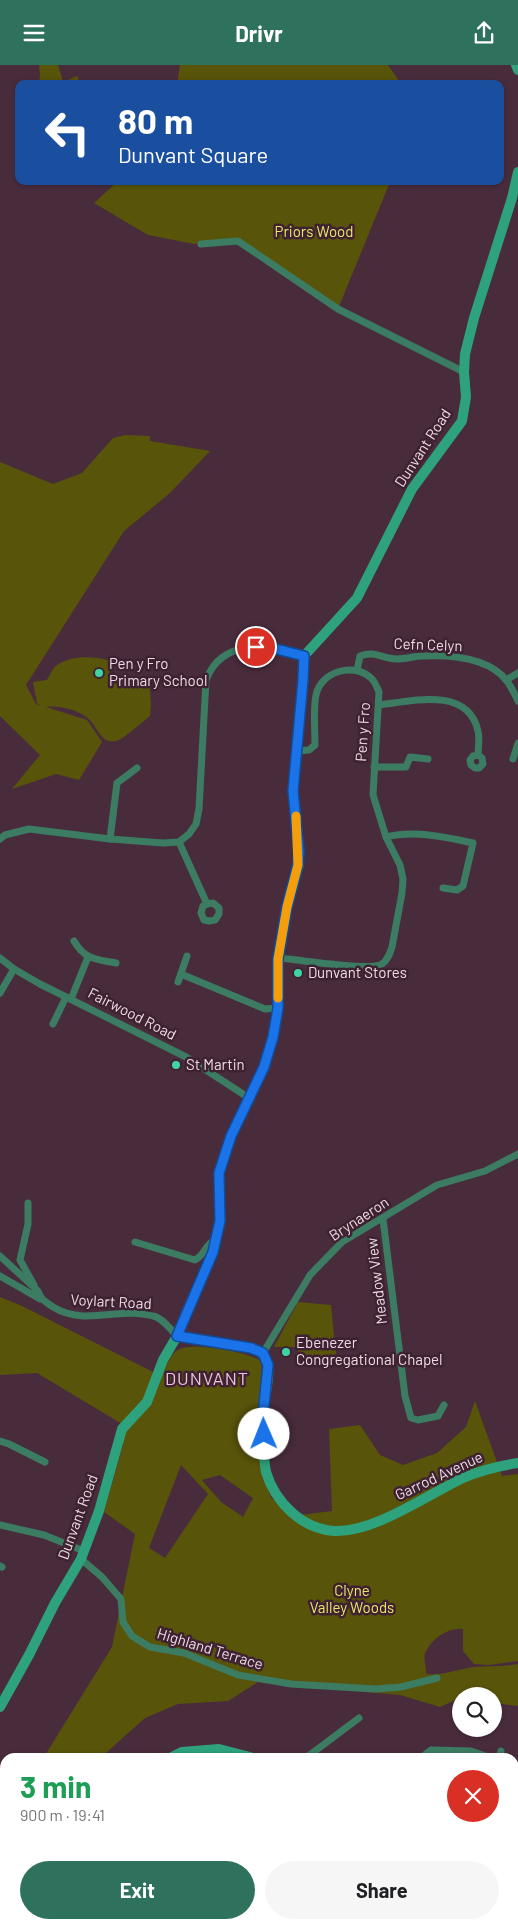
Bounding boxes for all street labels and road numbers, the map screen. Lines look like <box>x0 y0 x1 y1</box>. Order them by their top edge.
street label: Dunvant Road <box>390 405 454 490</box>
street label: Cefn Celyn <box>393 634 463 654</box>
street label: Pen y Fro <box>351 702 373 762</box>
street label: Fairwood Road <box>85 983 180 1043</box>
street label: Brynaeron <box>325 1192 392 1244</box>
street label: Meadow View <box>362 1236 390 1326</box>
street label: Voylart Road <box>70 1290 152 1312</box>
street label: Garrod Avenue <box>392 1447 485 1503</box>
street label: Dunvant Road <box>53 1472 101 1562</box>
street label: Highland Terrace <box>155 1623 265 1673</box>

